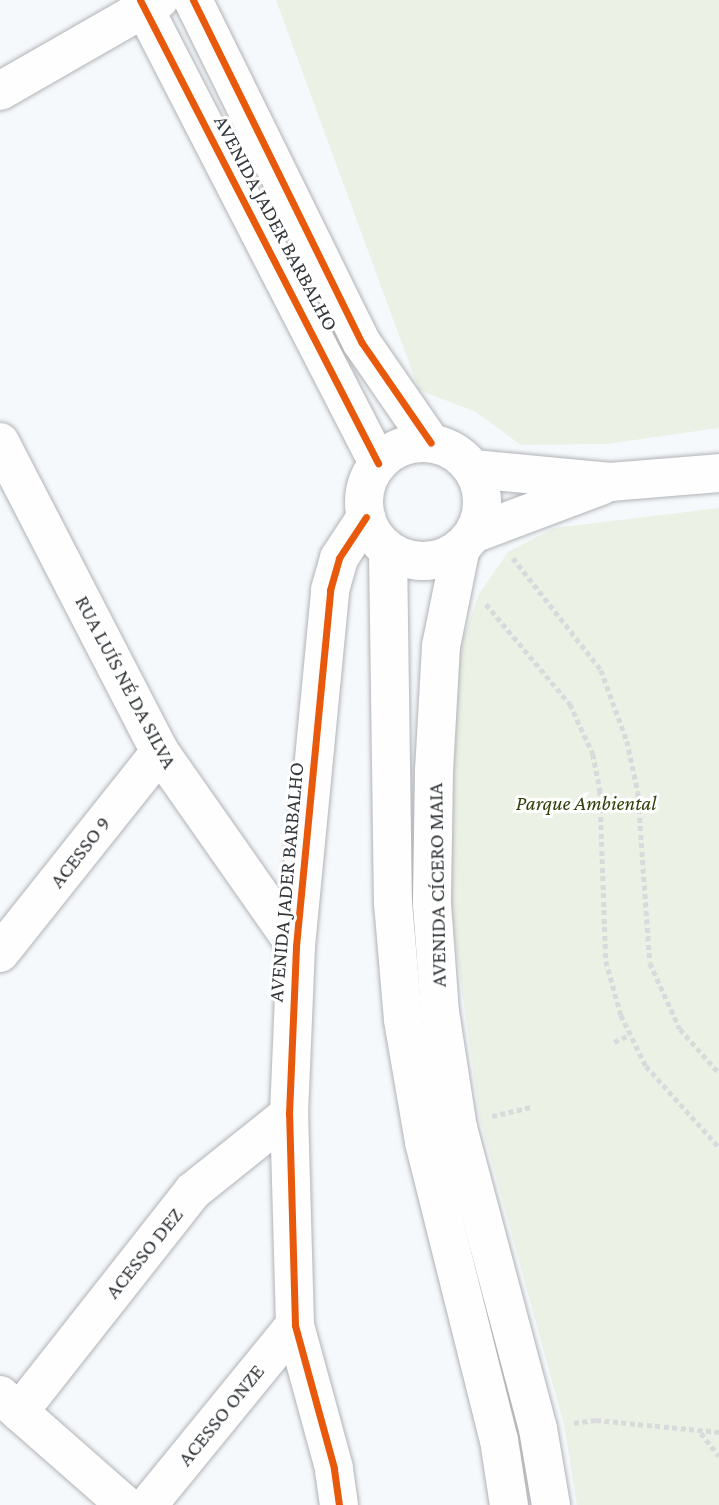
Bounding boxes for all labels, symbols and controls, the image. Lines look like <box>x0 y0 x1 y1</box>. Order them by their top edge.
street label: AVENIDA JADER BARBALHO <box>208 111 344 335</box>
street label: RUA LUÍS NÉ DA SILVA <box>70 591 182 773</box>
street label: AVENIDA JADER BARBALHO <box>263 761 309 1003</box>
street label: AVENIDA CÍCERO MAIA <box>423 783 451 987</box>
park label: Parque Ambiental <box>516 790 656 816</box>
street label: ACESSO 9 <box>44 811 116 893</box>
street label: ACESSO DEZ <box>100 1203 188 1303</box>
street label: ACESSO ONZE <box>172 1359 270 1471</box>

